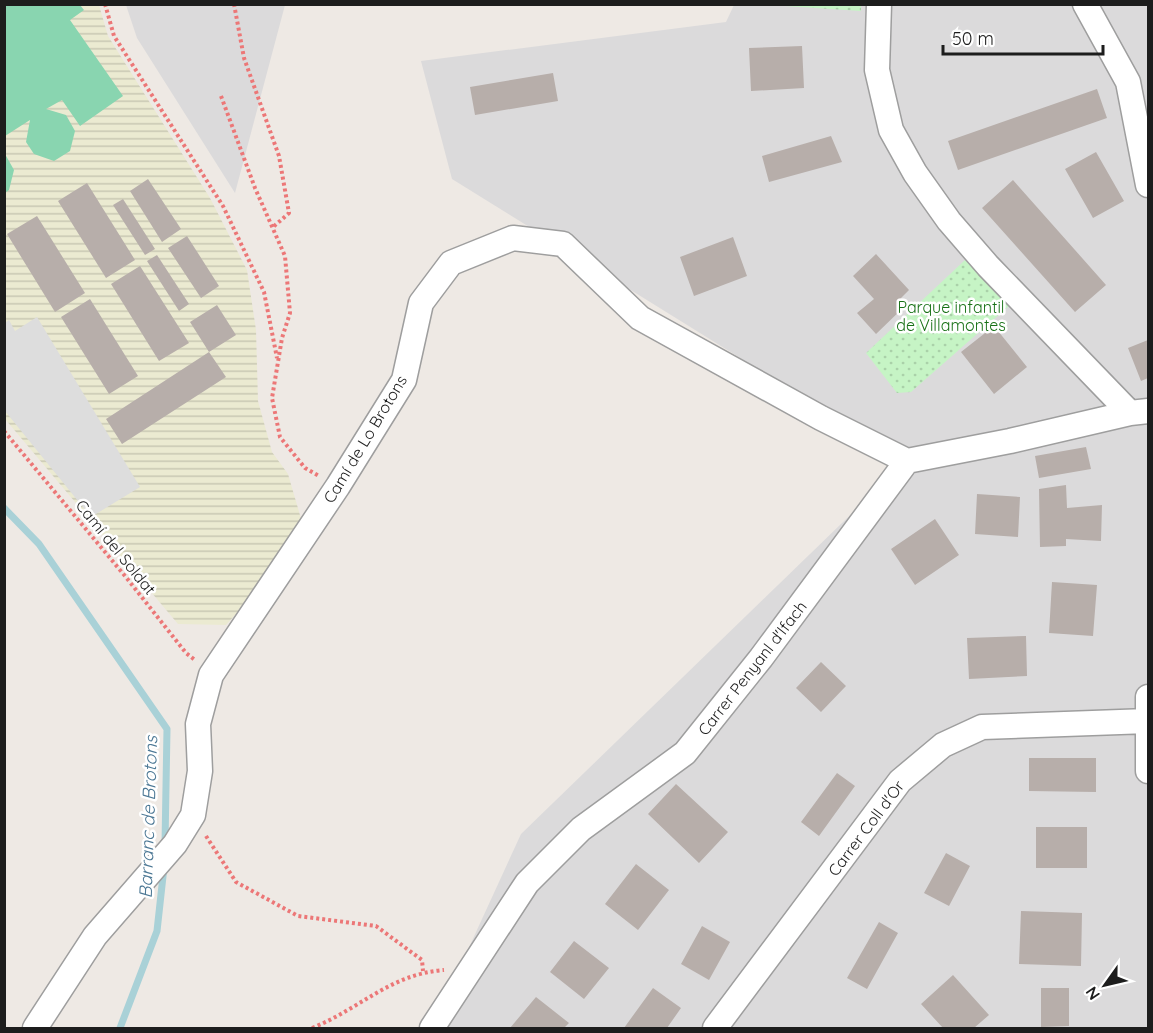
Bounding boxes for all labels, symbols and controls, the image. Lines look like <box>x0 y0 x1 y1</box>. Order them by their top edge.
scale bar <box>943 18 1104 56</box>
text: 50 m <box>952 27 994 50</box>
park label: Parque infantil de Villamontes <box>896 297 1006 335</box>
street label: Camí de Lo Brotons <box>319 371 411 507</box>
street label: Camí del Soldat <box>72 496 160 598</box>
street label: Carrer Penyanl d'Ifach <box>693 597 811 739</box>
water label: Barranc de Brotons <box>134 734 162 899</box>
street label: Carrer Coll d'Or <box>823 776 909 880</box>
north arrow <box>1075 955 1135 1015</box>
text: N <box>1081 983 1104 1004</box>

